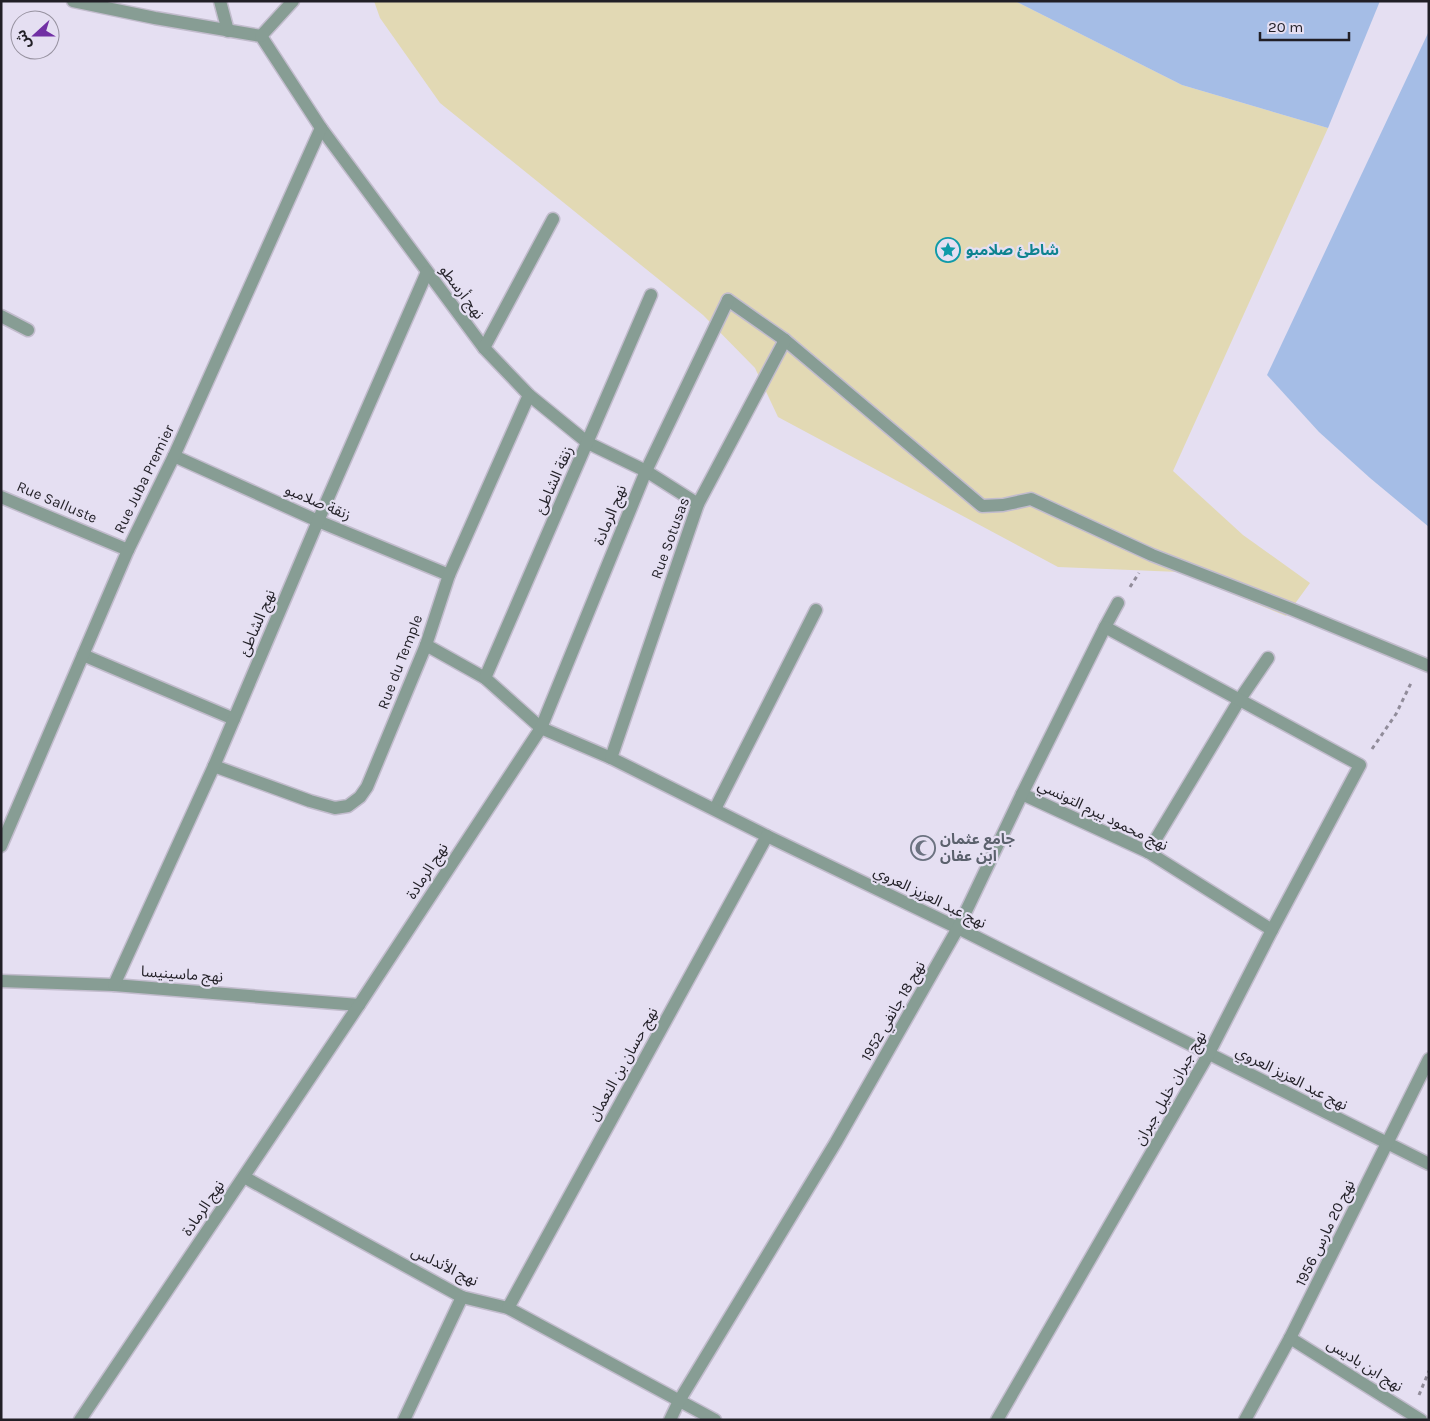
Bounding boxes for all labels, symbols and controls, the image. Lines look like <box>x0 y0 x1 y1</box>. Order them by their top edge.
north arrow <box>10 10 60 60</box>
scale bar <box>1260 10 1349 42</box>
text: 20 m <box>1268 18 1303 36</box>
text: ش <box>12 27 35 51</box>
place icon: شاطئ صلامبو <box>935 237 961 263</box>
place label: شاطئ صلامبو <box>966 241 1059 259</box>
street label: نهج أرسطو <box>433 261 488 324</box>
street label: Rue Juba Premier <box>110 421 178 536</box>
street label: زنقة الشاطئ <box>531 443 577 517</box>
street label: Rue Salluste <box>14 477 100 527</box>
street label: زنقة صلامبو <box>282 480 354 524</box>
street label: نهج الرمادة <box>590 482 633 549</box>
street label: Rue Sotusas <box>647 495 693 581</box>
street label: نهج الشاطئ <box>235 587 282 660</box>
street label: Rue du Temple <box>374 612 426 712</box>
street label: نهج محمود بيرم التونسي <box>1034 776 1171 857</box>
place label: جامع عثمان ابن عفان <box>940 830 1016 865</box>
mosque icon: جامع عثمان ابن عفان <box>910 835 936 861</box>
street label: نهج الرمادة <box>402 840 454 904</box>
street label: نهج عبد العزيز العروي <box>869 862 989 935</box>
street label: نهج 18 جانفي 1952 <box>857 958 932 1066</box>
street label: نهج ماسينيسا <box>140 962 224 989</box>
street label: نهج حسان بن النعمان <box>584 1004 664 1125</box>
street label: نهج جبران خليل جبران <box>1130 1028 1213 1150</box>
street label: نهج عبد العزيز العروي <box>1232 1042 1351 1117</box>
street label: نهج الرمادة <box>178 1177 231 1241</box>
street label: نهج 20 مارس 1956 <box>1292 1177 1361 1290</box>
street label: نهج الأندلس <box>407 1242 481 1293</box>
street label: نهج ابن باديس <box>1322 1335 1406 1398</box>

